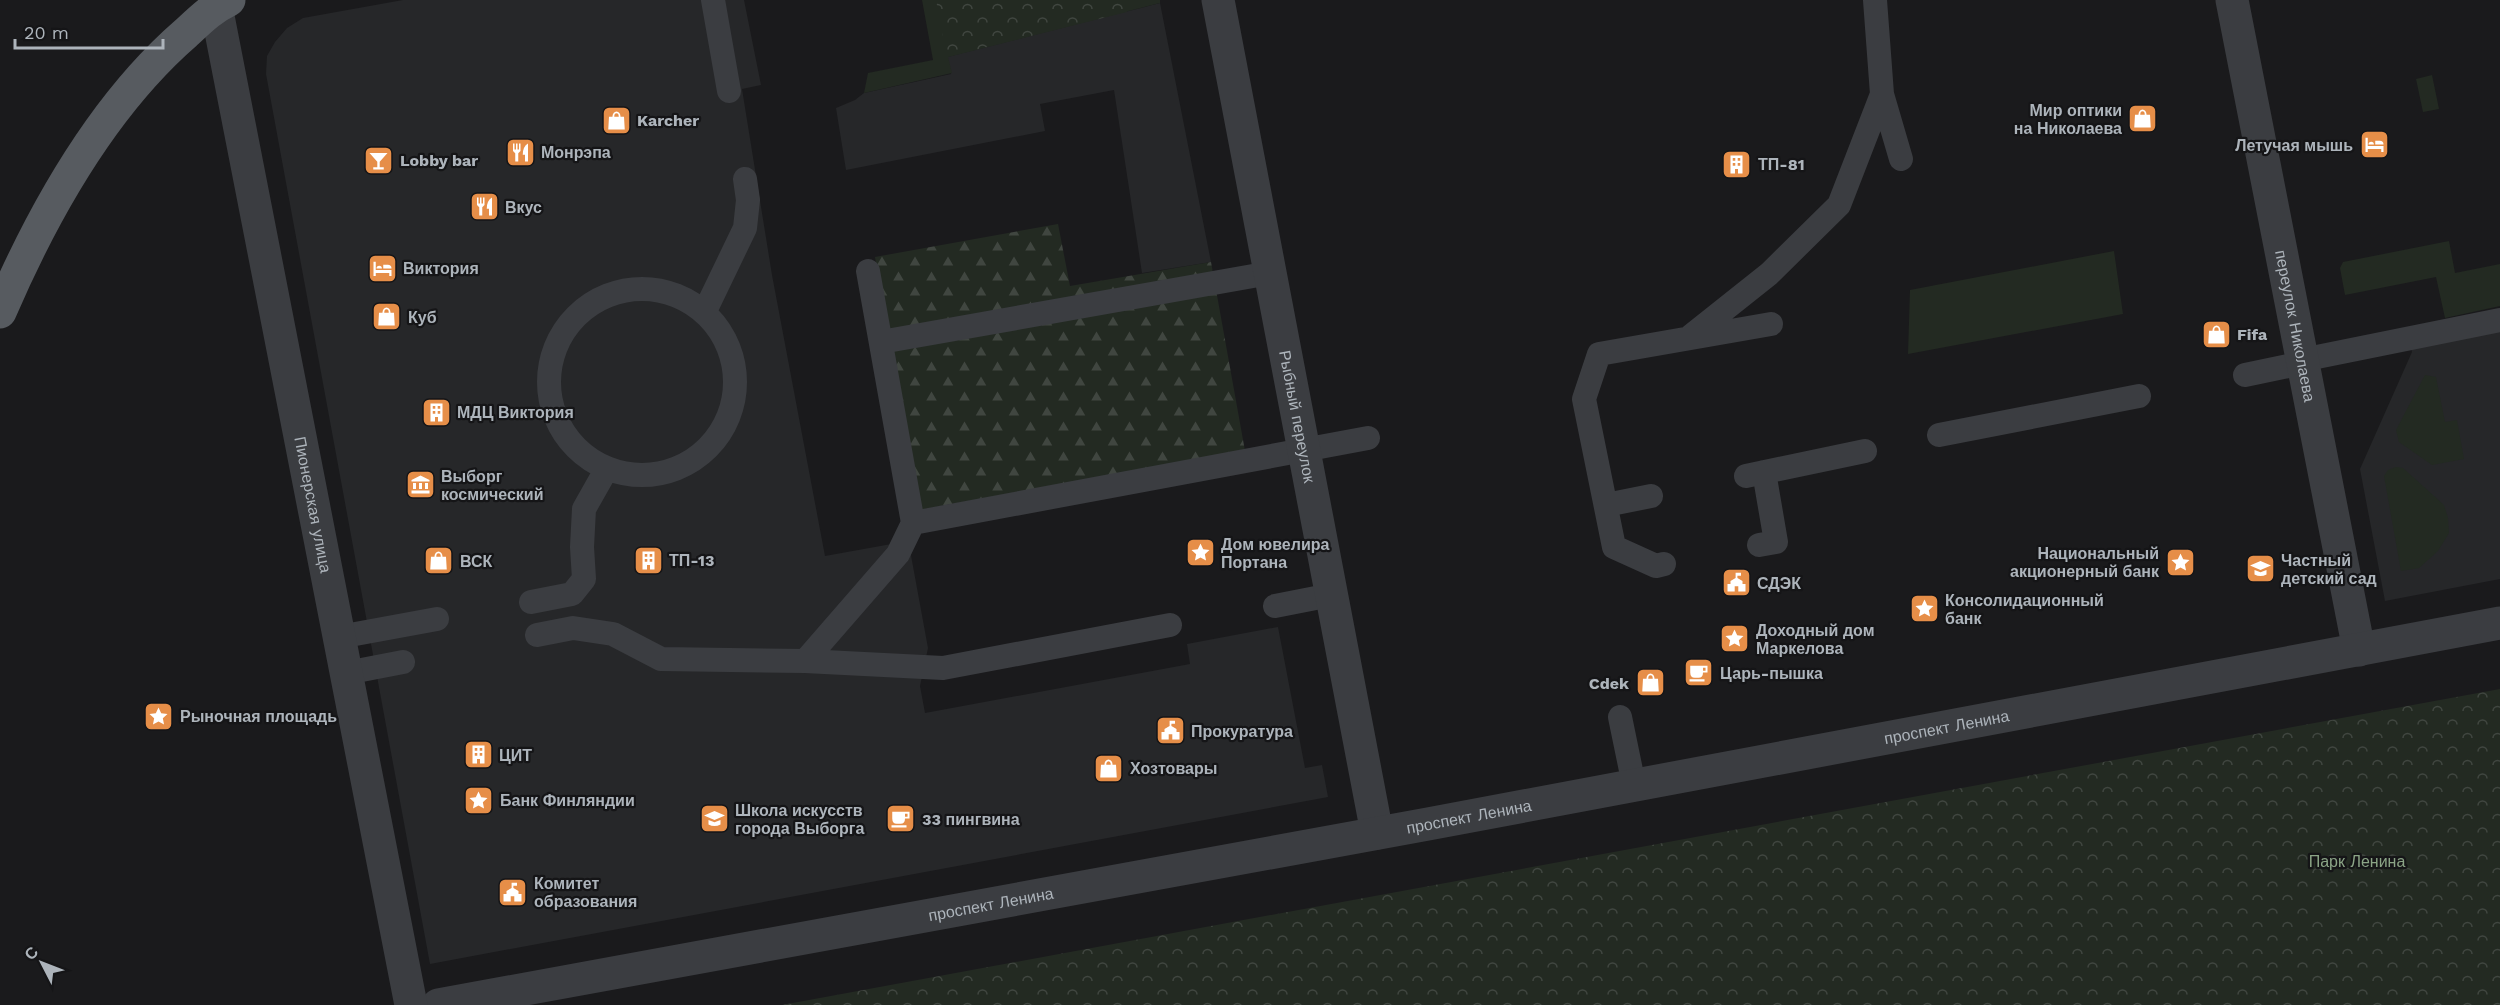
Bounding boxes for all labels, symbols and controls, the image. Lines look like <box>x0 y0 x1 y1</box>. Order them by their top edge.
scale bar <box>15 12 164 50</box>
text: 20 m <box>24 22 69 43</box>
place label: Мир оптики на Николаева <box>2014 101 2122 138</box>
shop icon: Мир оптики на Николаева <box>2127 103 2159 135</box>
shop icon: Karcher <box>600 104 632 136</box>
place label: Karcher <box>637 111 699 130</box>
hotel icon: Летучая мышь <box>2358 129 2390 161</box>
restaurant icon: Монрэпа <box>504 136 536 168</box>
place label: Летучая мышь <box>2235 136 2353 155</box>
place label: Монрэпа <box>541 143 611 162</box>
bar icon: Lobby bar <box>363 144 395 176</box>
building icon: ТП-81 <box>1721 148 1753 180</box>
place label: Lobby bar <box>400 151 478 170</box>
place label: ТП-81 <box>1758 155 1805 174</box>
restaurant icon: Вкус <box>468 191 500 223</box>
place label: Вкус <box>505 198 542 217</box>
street label: переулок Николаева <box>2271 248 2319 404</box>
hotel icon: Виктория <box>366 252 398 284</box>
place label: Виктория <box>403 259 479 278</box>
shop icon: Куб <box>371 301 403 333</box>
place label: Куб <box>408 308 437 327</box>
shop icon: Fifa <box>2200 318 2232 350</box>
place label: Fifa <box>2237 325 2268 344</box>
street label: Рыбный переулок <box>1275 349 1319 485</box>
building icon: МДЦ Виктория <box>420 396 452 428</box>
place label: МДЦ Виктория <box>457 403 574 422</box>
street label: Пионерская улица <box>290 435 335 575</box>
place label: Выборг космический <box>441 467 543 504</box>
museum icon: Выборг космический <box>404 469 436 501</box>
place label: Дом ювелира Портана <box>1221 535 1330 572</box>
place icon: Дом ювелира Портана <box>1184 537 1216 569</box>
building icon: ТП-13 <box>632 544 664 576</box>
place label: Национальный акционерный банк <box>2010 544 2160 581</box>
shop icon: ВСК <box>423 545 455 577</box>
place icon: Национальный акционерный банк <box>2164 546 2196 578</box>
place label: ТП-13 <box>669 551 714 570</box>
place label: Частный детский сад <box>2281 551 2377 588</box>
place label: ВСК <box>460 552 493 571</box>
school or university icon: Частный детский сад <box>2244 553 2276 585</box>
public building icon: СДЭК <box>1720 567 1752 599</box>
place label: СДЭК <box>1757 574 1801 593</box>
place label: Консолидационный банк <box>1945 591 2104 628</box>
place icon: Консолидационный банк <box>1908 593 1940 625</box>
place label: Доходный дом Маркелова <box>1756 621 1874 658</box>
place icon: Доходный дом Маркелова <box>1719 623 1751 655</box>
cafe icon: Царь-пышка <box>1683 657 1715 689</box>
place label: Царь-пышка <box>1720 664 1823 683</box>
shop icon: Cdek <box>1634 667 1666 699</box>
place label: Cdek <box>1589 674 1629 693</box>
place icon: Рыночная площадь <box>143 700 175 732</box>
street label: проспект Ленина <box>1882 706 2011 748</box>
place label: Рыночная площадь <box>180 707 337 726</box>
public building icon: Прокуратура <box>1154 715 1186 747</box>
place label: Прокуратура <box>1191 722 1293 741</box>
building icon: ЦИТ <box>462 739 494 771</box>
place label: ЦИТ <box>499 746 532 765</box>
shop icon: Хозтовары <box>1093 752 1125 784</box>
place label: Хозтовары <box>1130 759 1217 778</box>
place icon: Банк Финляндии <box>463 784 495 816</box>
place label: Банк Финляндии <box>500 791 635 810</box>
street label: проспект Ленина <box>1405 796 1533 838</box>
place label: Школа искусств города Выборга <box>735 801 865 838</box>
school or university icon: Школа искусств города Выборга <box>698 803 730 835</box>
cafe icon: 33 пингвина <box>885 803 917 835</box>
place label: 33 пингвина <box>922 810 1020 829</box>
park label: Парк Ленина <box>2309 852 2405 871</box>
place label: Комитет образования <box>534 874 637 911</box>
public building icon: Комитет образования <box>497 876 529 908</box>
street label: проспект Ленина <box>927 884 1055 925</box>
north arrow <box>12 933 72 993</box>
text: С <box>20 942 42 964</box>

